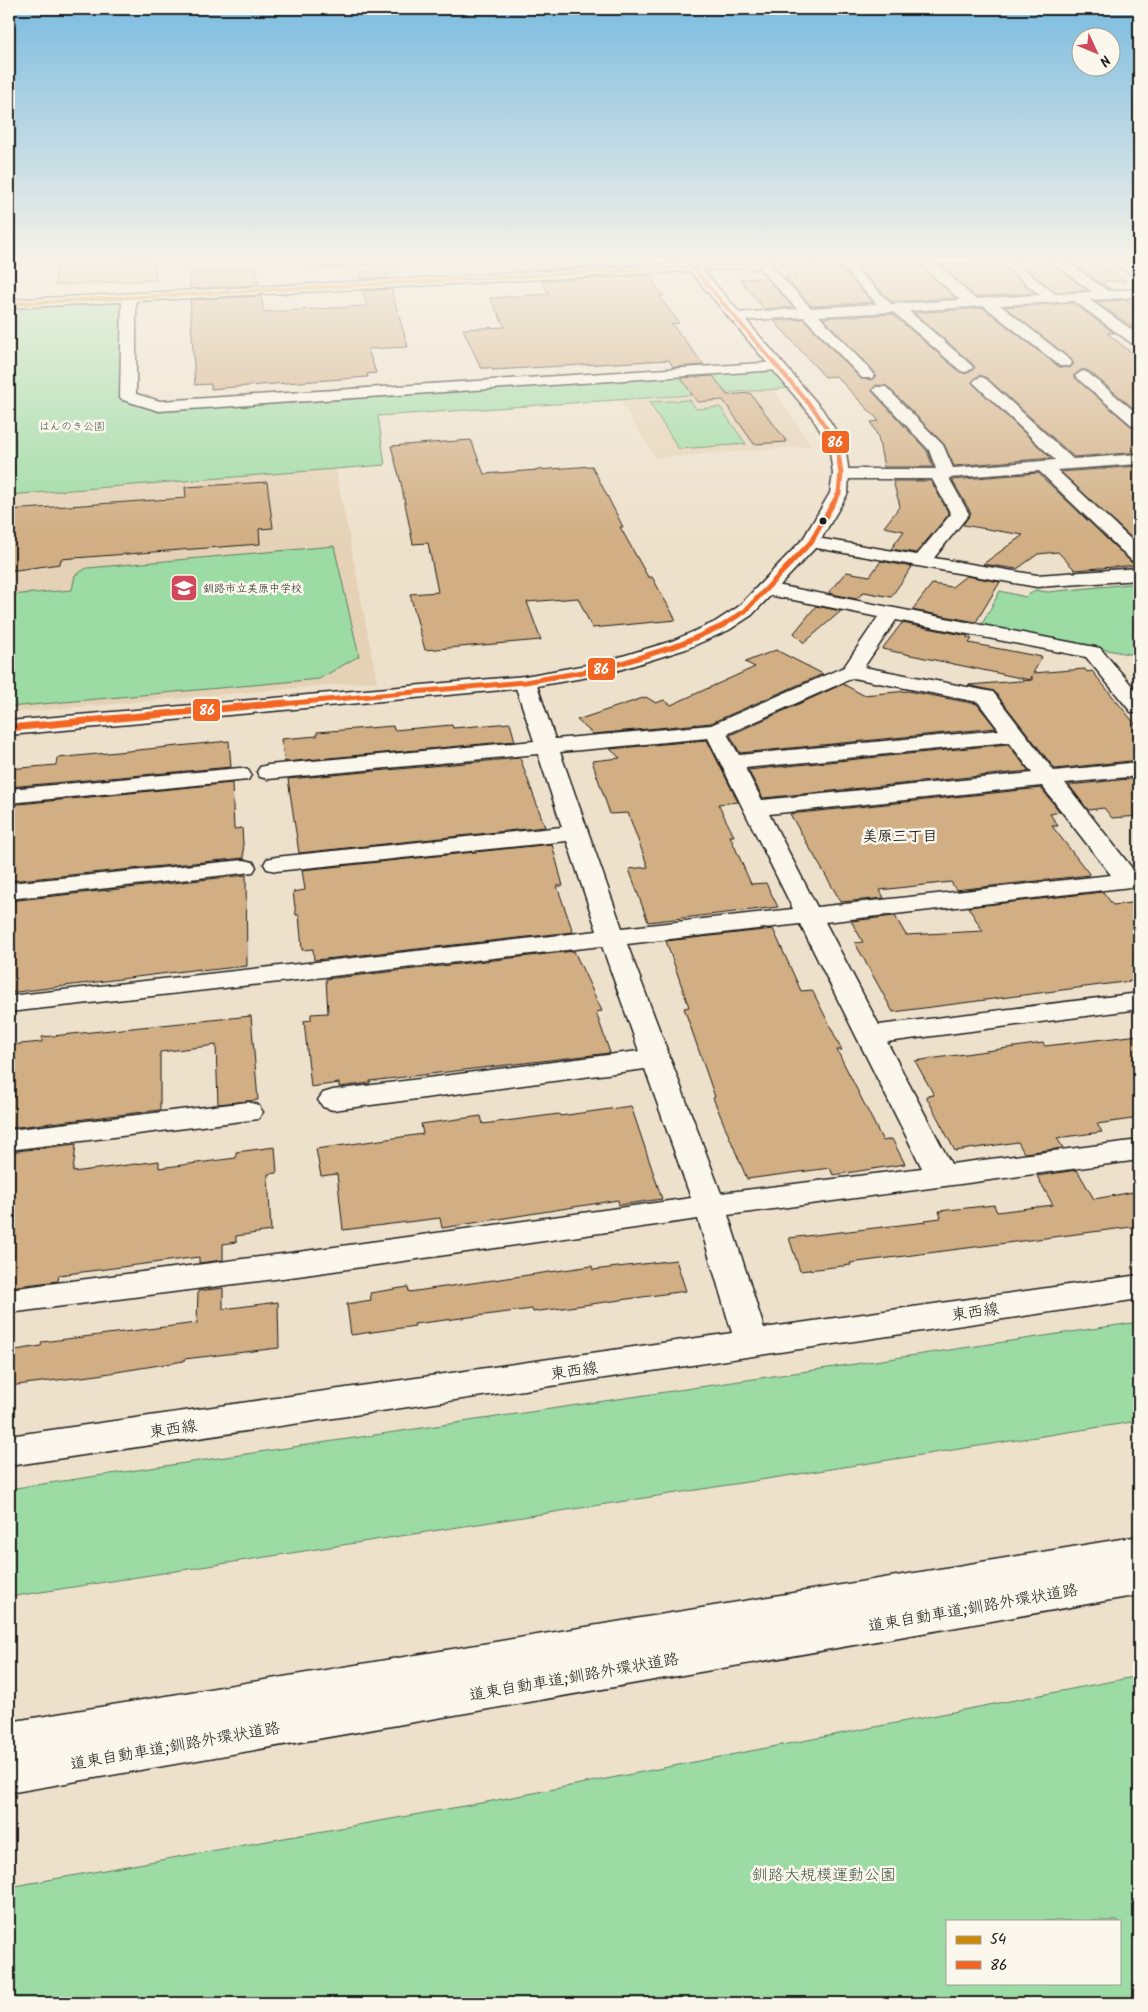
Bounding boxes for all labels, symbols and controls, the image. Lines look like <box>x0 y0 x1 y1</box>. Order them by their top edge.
north arrow <box>1070 28 1120 78</box>
text: N <box>1094 50 1116 71</box>
park label: はんのき公園 <box>39 418 105 436</box>
line badge: 86 <box>821 430 850 454</box>
text: 86 <box>827 432 843 454</box>
unlabelled marker <box>818 516 828 526</box>
school or university icon: 釧路市立美原中学校 <box>169 573 199 603</box>
place label: 釧路市立美原中学校 <box>203 580 302 598</box>
line badge: 86 <box>587 657 616 681</box>
text: 86 <box>593 659 609 681</box>
line badge: 86 <box>192 698 221 722</box>
text: 86 <box>199 700 215 722</box>
district label: 美原三丁目 <box>862 825 938 849</box>
street label: 東西線 <box>950 1297 1001 1328</box>
street label: 東西線 <box>549 1356 600 1387</box>
street label: 東西線 <box>148 1414 199 1445</box>
street label: 道東自動車道;釧路外環状道路 <box>866 1578 1080 1639</box>
street label: 道東自動車道;釧路外環状道路 <box>467 1647 681 1708</box>
street label: 道東自動車道;釧路外環状道路 <box>68 1716 282 1777</box>
park label: 釧路大規模運動公園 <box>752 1863 896 1888</box>
legend <box>946 1920 1120 1984</box>
text: 54 <box>990 1928 1006 1952</box>
text: 86 <box>990 1954 1007 1978</box>

